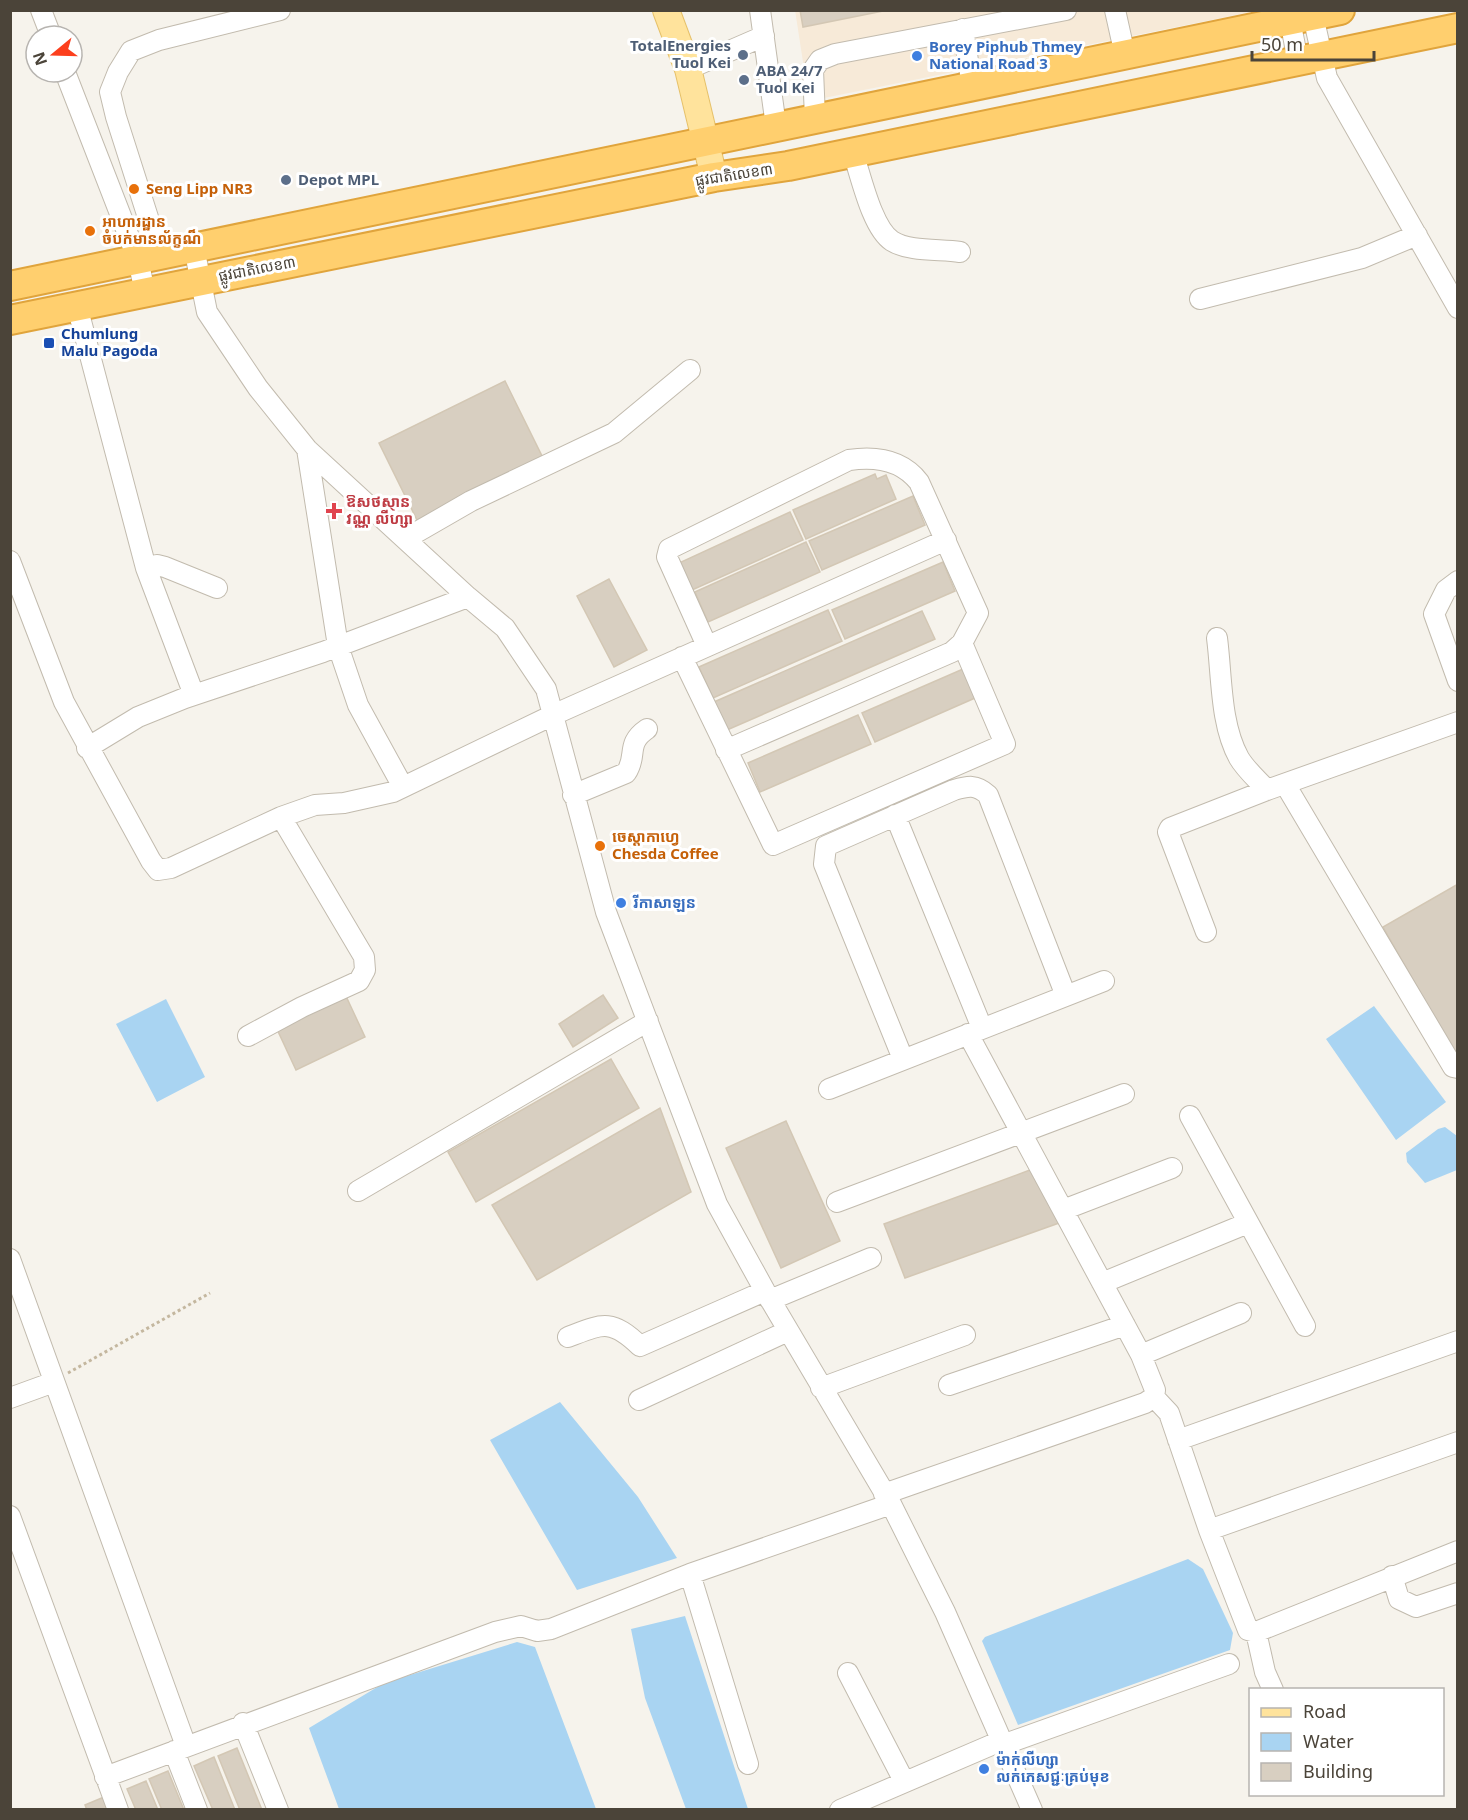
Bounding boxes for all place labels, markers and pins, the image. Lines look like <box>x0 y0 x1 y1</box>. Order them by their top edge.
place label: TotalEnergies Tuol Kei <box>630 35 731 72</box>
place label: Borey Piphub Thmey National Road 3 <box>929 36 1083 73</box>
marker: TotalEnergies Tuol Kei <box>736 48 750 62</box>
marker: Borey Piphub Thmey National Road 3 <box>910 49 924 63</box>
place label: ABA 24/7 Tuol Kei <box>756 60 823 97</box>
marker: ABA 24/7 Tuol Kei <box>737 73 751 87</box>
place label: Depot MPL <box>298 169 379 189</box>
marker: Depot MPL <box>279 173 293 187</box>
place label: Seng Lipp NR3 <box>146 178 253 198</box>
marker: Seng Lipp NR3 <box>127 182 141 196</box>
place label: អាហារដ្ឋាន ចំបក់មានល័ក្ខណ៏ <box>102 211 202 248</box>
marker: អាហារដ្ឋាន ចំបក់មានល័ក្ខណ៏ <box>83 224 97 238</box>
place label: Chumlung Malu Pagoda <box>61 323 158 360</box>
marker: Chumlung Malu Pagoda <box>42 336 56 350</box>
place label: ឱសថស្ថាន វណ្ណ លីហ្សា <box>346 491 413 528</box>
marker: ឱសថស្ថាន វណ្ណ លីហ្សា <box>327 504 341 518</box>
place label: ចេស្ដាកាហ្វេ Chesda Coffee <box>612 826 719 863</box>
marker: ចេស្ដាកាហ្វេ Chesda Coffee <box>593 839 607 853</box>
place label: រីកាសាឡន <box>632 892 696 912</box>
marker: រីកាសាឡន <box>614 896 628 910</box>
place label: ម៉ាក់លីហ្សា លក់ភេសជ្ជៈគ្រប់មុខ <box>996 1749 1110 1787</box>
marker: ម៉ាក់លីហ្សា លក់ភេសជ្ជៈគ្រប់មុខ <box>977 1762 991 1776</box>

